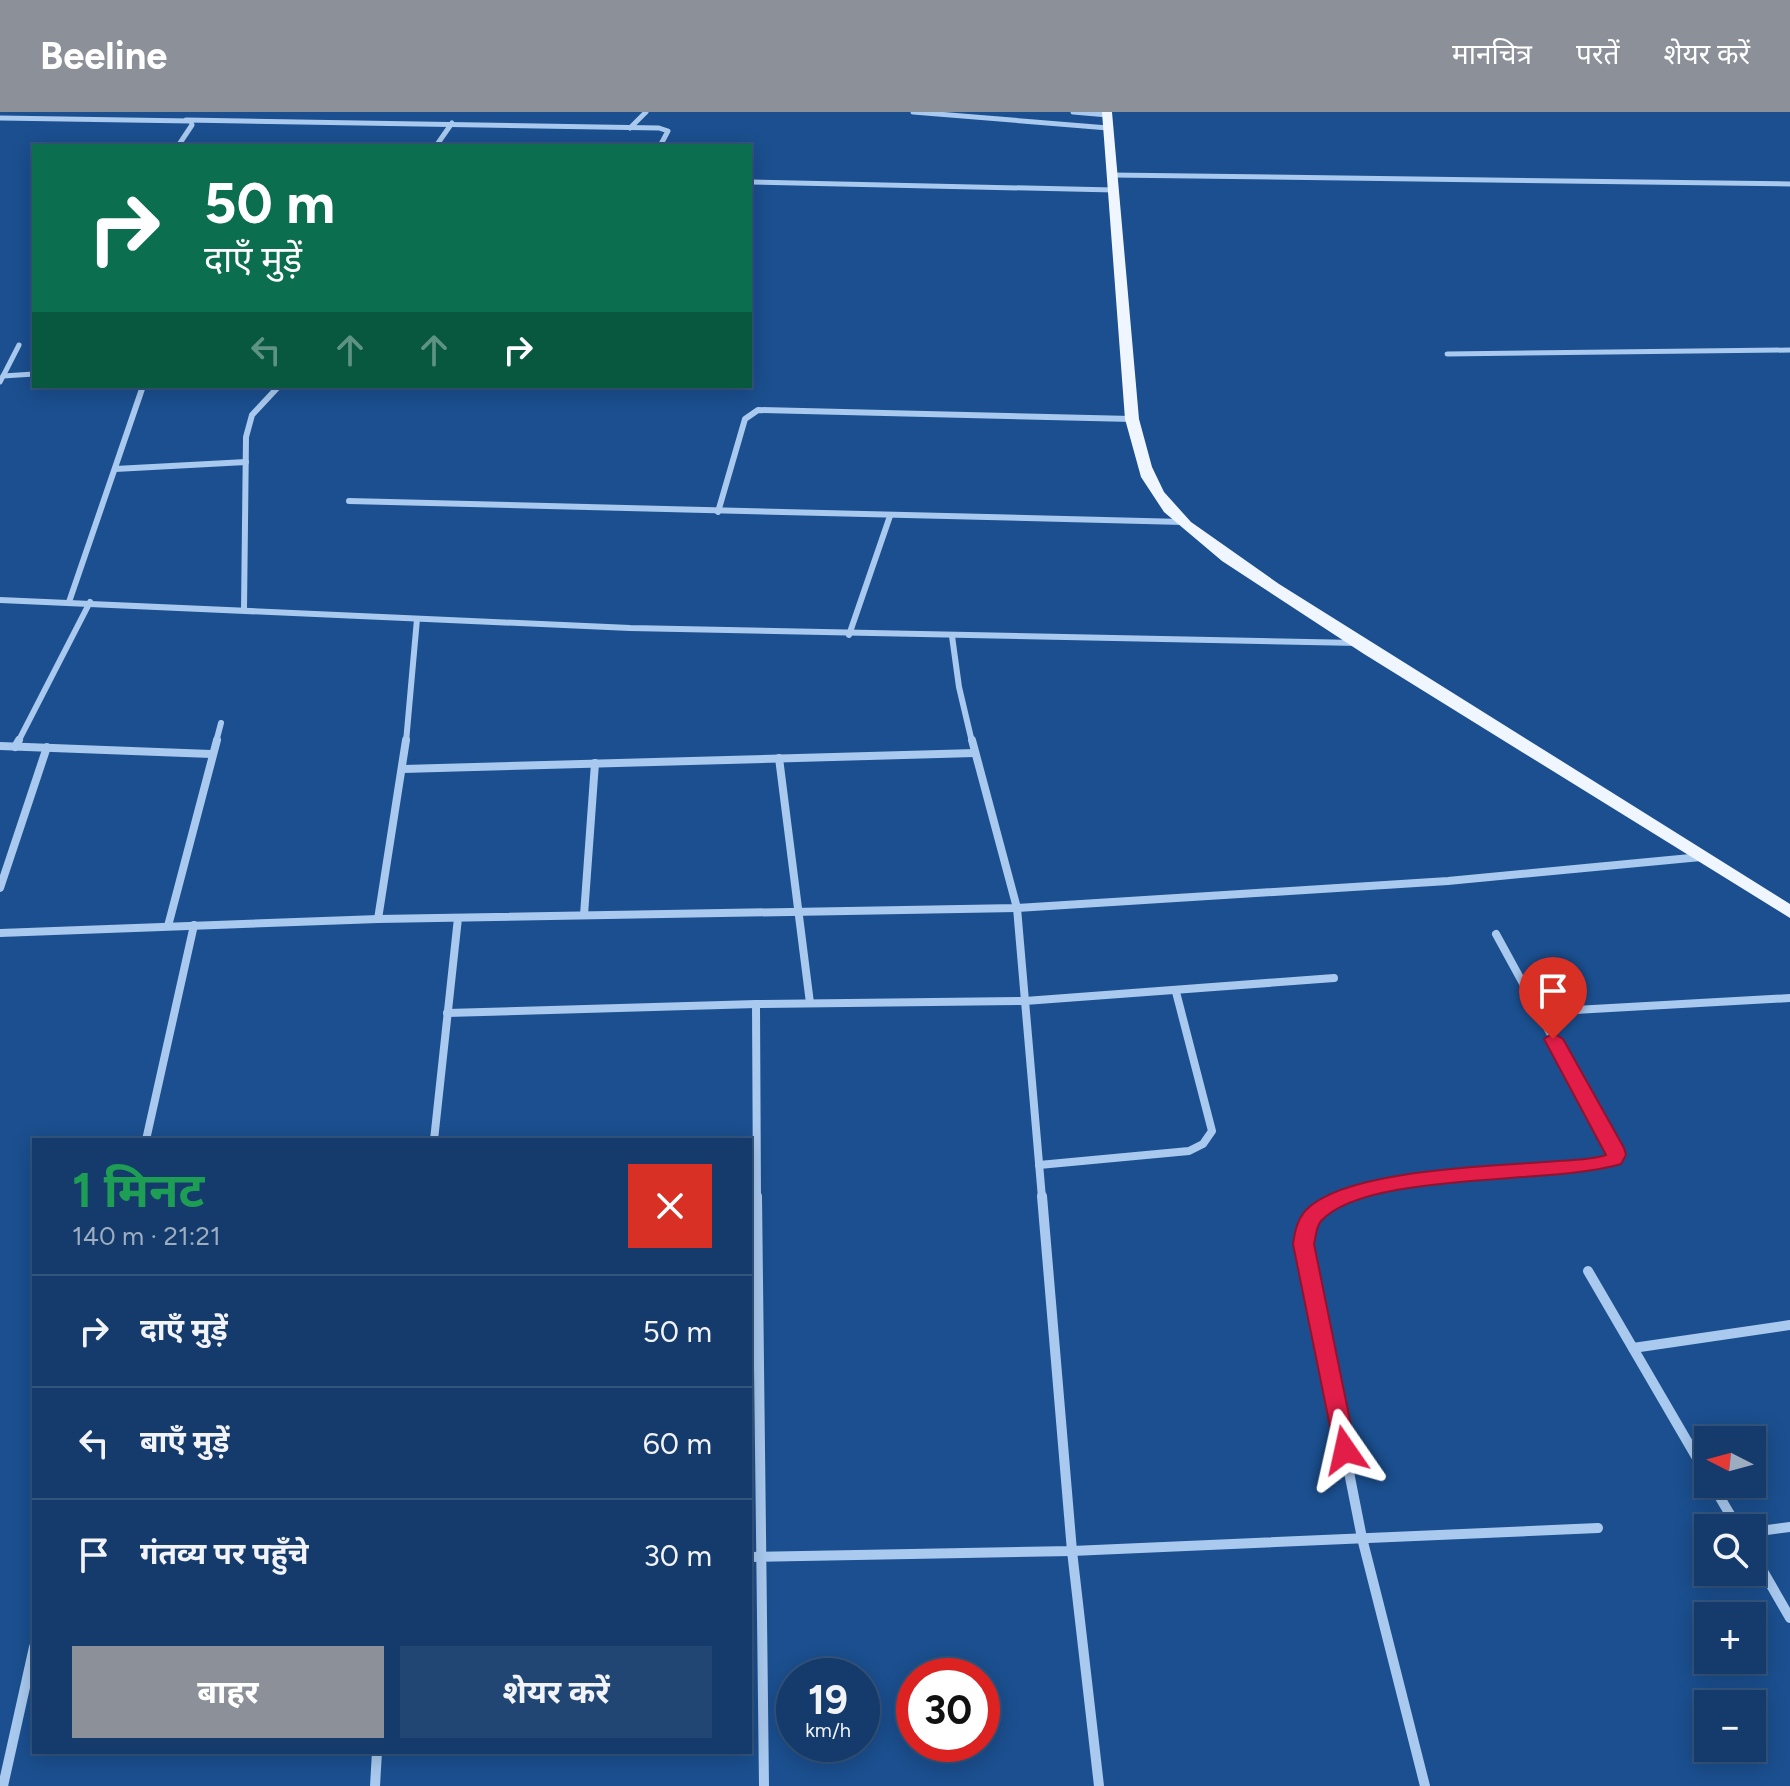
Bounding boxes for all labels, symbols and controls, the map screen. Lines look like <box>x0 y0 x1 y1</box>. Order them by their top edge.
text: Beeline <box>40 33 167 79</box>
text: मानचित्र <box>1452 37 1532 71</box>
text: परतें <box>1576 37 1619 71</box>
text: शेयर करें <box>1663 37 1750 71</box>
text: 50 m <box>204 170 335 237</box>
icon: right <box>72 176 176 280</box>
text: दाएँ मुड़ें <box>204 238 302 281</box>
icon: left <box>244 328 288 372</box>
icon: ahead <box>328 328 372 372</box>
icon: ahead <box>412 328 456 372</box>
icon: right <box>496 328 540 372</box>
pin <box>1519 957 1587 1039</box>
icon: arrive <box>1531 969 1575 1013</box>
text: 1 मिनट <box>72 1161 204 1219</box>
button: close <box>628 1164 712 1248</box>
text: 140 m · 21:21 <box>72 1220 221 1252</box>
icon: right <box>72 1309 116 1353</box>
text: दाएँ मुड़ें <box>140 1311 228 1348</box>
text: 50 m <box>643 1313 712 1350</box>
position arrow <box>1303 1408 1387 1492</box>
icon: left <box>72 1421 116 1465</box>
text: बाएँ मुड़ें <box>140 1423 229 1460</box>
text: 60 m <box>643 1425 712 1462</box>
north arrow <box>1694 1426 1766 1498</box>
map controls <box>1694 1426 1766 1762</box>
button: search <box>1694 1514 1766 1586</box>
icon: arrive <box>72 1533 116 1577</box>
text: गंतव्य पर पहुँचे <box>140 1535 309 1572</box>
text: 30 m <box>644 1537 712 1574</box>
button: + <box>1694 1602 1766 1674</box>
button: बाहर <box>72 1646 384 1738</box>
button: शेयर करें <box>400 1646 712 1738</box>
speed limit sign: 30 <box>896 1658 1000 1762</box>
text: 19 <box>808 1676 848 1724</box>
button: − <box>1694 1690 1766 1762</box>
text: km/h <box>805 1718 851 1742</box>

